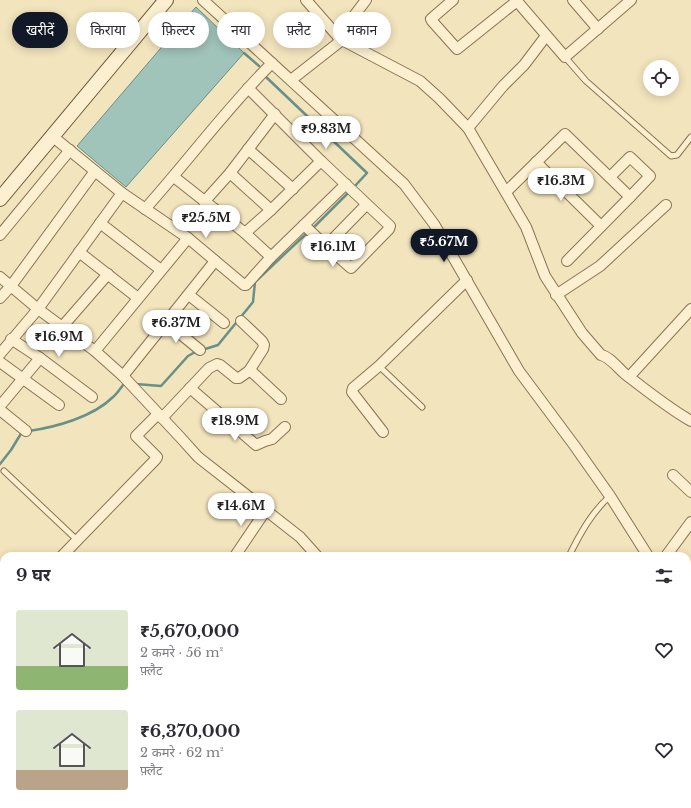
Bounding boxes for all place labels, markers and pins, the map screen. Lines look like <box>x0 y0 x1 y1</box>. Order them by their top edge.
pin: ₹9.83M <box>293 116 359 150</box>
pin: ₹16.3M <box>528 168 594 202</box>
pin: ₹25.5M <box>173 205 239 239</box>
pin: ₹5.67M <box>411 229 477 263</box>
pin: ₹16.1M <box>300 234 366 268</box>
pin: ₹6.37M <box>143 310 209 344</box>
pin: ₹16.9M <box>26 324 92 358</box>
pin: ₹18.9M <box>202 408 268 442</box>
pin: ₹14.6M <box>208 493 274 527</box>

